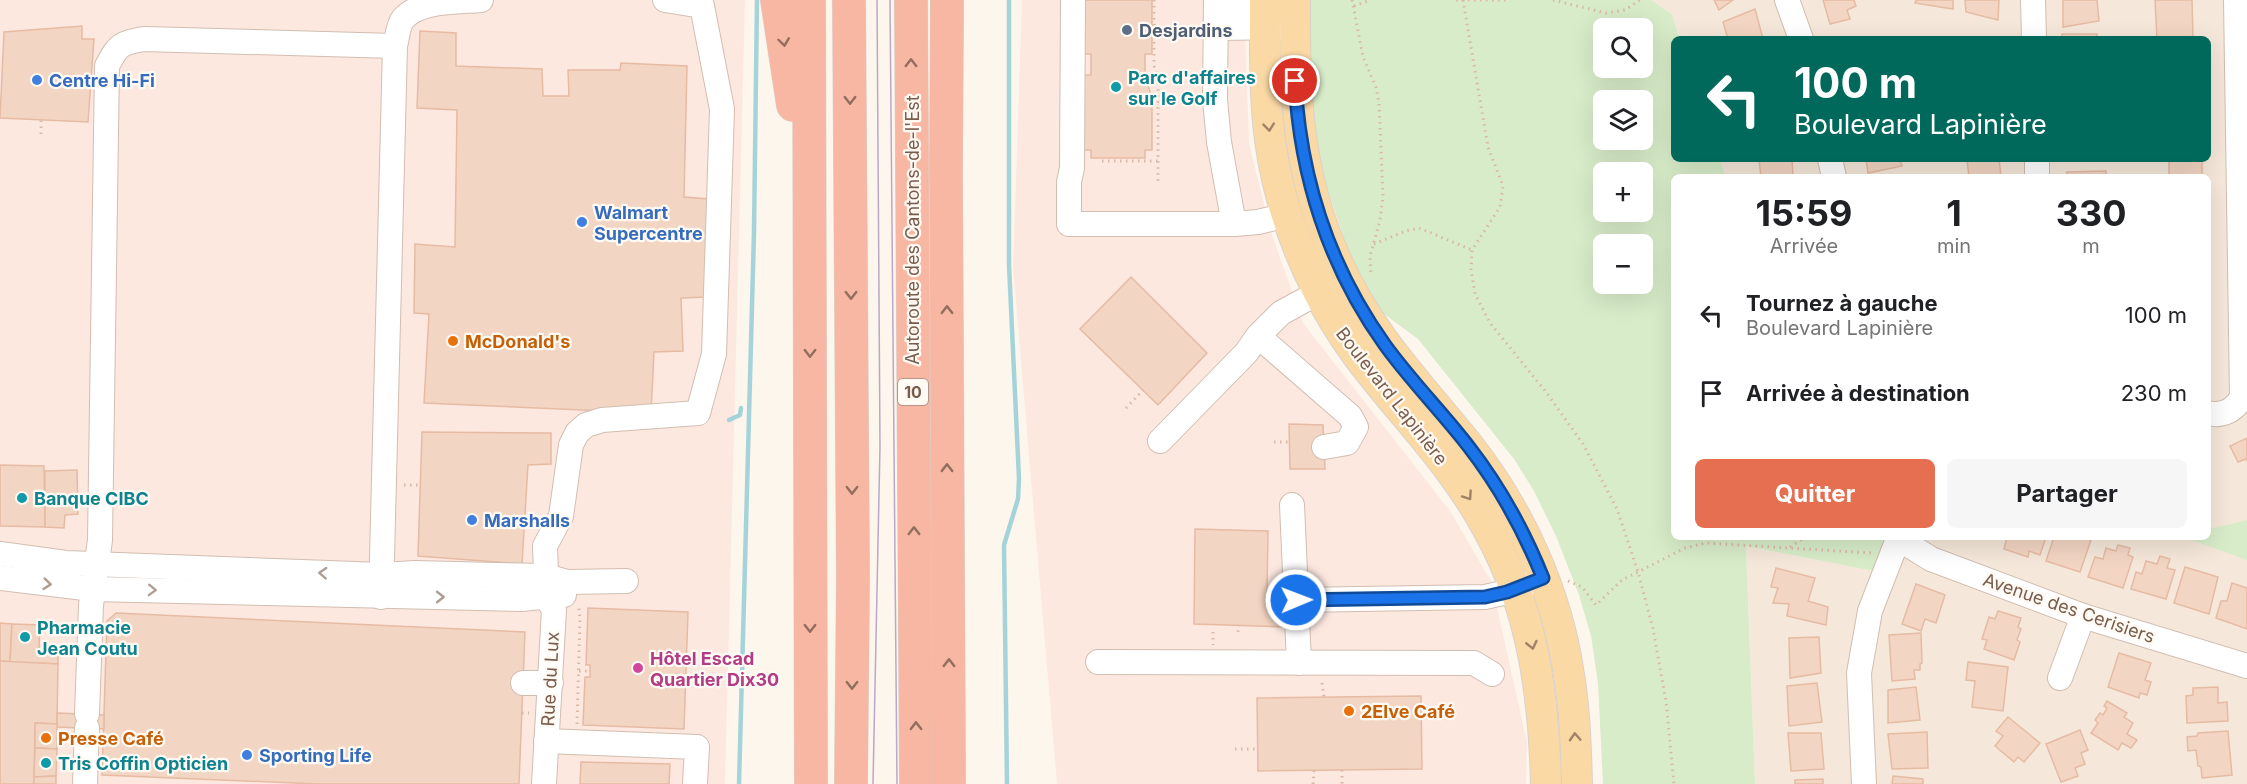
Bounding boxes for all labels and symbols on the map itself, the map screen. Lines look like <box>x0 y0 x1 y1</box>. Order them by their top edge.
place label: Desjardins <box>1139 20 1233 41</box>
marker: Desjardins <box>1120 23 1134 37</box>
one-way arrow <box>777 37 789 46</box>
pin <box>1269 55 1320 106</box>
one-way arrow <box>905 58 918 67</box>
place label: Parc d'affaires sur le Golf <box>1128 67 1256 109</box>
place label: Centre Hi-Fi <box>49 70 155 91</box>
marker: Centre Hi-Fi <box>30 73 44 87</box>
marker: Parc d'affaires sur le Golf <box>1109 80 1123 94</box>
street label: Autoroute des Cantons-de-l'Est <box>902 95 923 365</box>
one-way arrow <box>844 96 856 105</box>
one-way arrow <box>1262 123 1275 132</box>
place label: Walmart Supercentre <box>594 202 703 244</box>
marker: Walmart Supercentre <box>575 215 589 229</box>
one-way arrow <box>845 291 857 300</box>
one-way arrow <box>941 305 953 314</box>
street label: Boulevard Lapinière <box>1332 323 1452 469</box>
place label: McDonald's <box>465 331 570 352</box>
marker: McDonald's <box>446 334 460 348</box>
one-way arrow <box>804 349 816 358</box>
road number: 10 <box>898 379 928 405</box>
one-way arrow <box>941 463 954 472</box>
one-way arrow <box>846 486 858 495</box>
place label: Banque CIBC <box>34 488 149 509</box>
one-way arrow <box>1460 490 1472 500</box>
marker: Banque CIBC <box>15 491 29 505</box>
place label: Marshalls <box>484 510 570 531</box>
marker: Marshalls <box>465 513 479 527</box>
one-way arrow <box>908 526 920 535</box>
one-way arrow <box>319 566 328 579</box>
position arrow <box>1264 568 1328 632</box>
street label: Avenue des Cerisiers <box>1980 569 2158 647</box>
one-way arrow <box>43 577 52 590</box>
one-way arrow <box>147 584 156 597</box>
one-way arrow <box>435 591 444 603</box>
place label: Pharmacie Jean Coutu <box>37 617 138 659</box>
one-way arrow <box>804 623 816 632</box>
marker: Pharmacie Jean Coutu <box>18 630 32 644</box>
street label: Rue du Lux <box>537 631 563 727</box>
one-way arrow <box>1525 640 1538 650</box>
place label: Hôtel Escad Quartier Dix30 <box>650 648 779 690</box>
one-way arrow <box>943 658 955 667</box>
marker: Hôtel Escad Quartier Dix30 <box>631 661 645 675</box>
one-way arrow <box>846 681 858 690</box>
place label: 2Elve Café <box>1361 701 1455 722</box>
marker: 2Elve Café <box>1342 704 1356 718</box>
one-way arrow <box>910 721 922 730</box>
place label: Presse Café <box>58 728 164 749</box>
marker: Presse Café <box>39 731 53 745</box>
one-way arrow <box>1569 732 1582 741</box>
place label: Sporting Life <box>259 745 372 766</box>
marker: Sporting Life <box>240 748 254 762</box>
place label: Tris Coffin Opticien <box>58 753 228 774</box>
marker: Tris Coffin Opticien <box>39 756 53 770</box>

